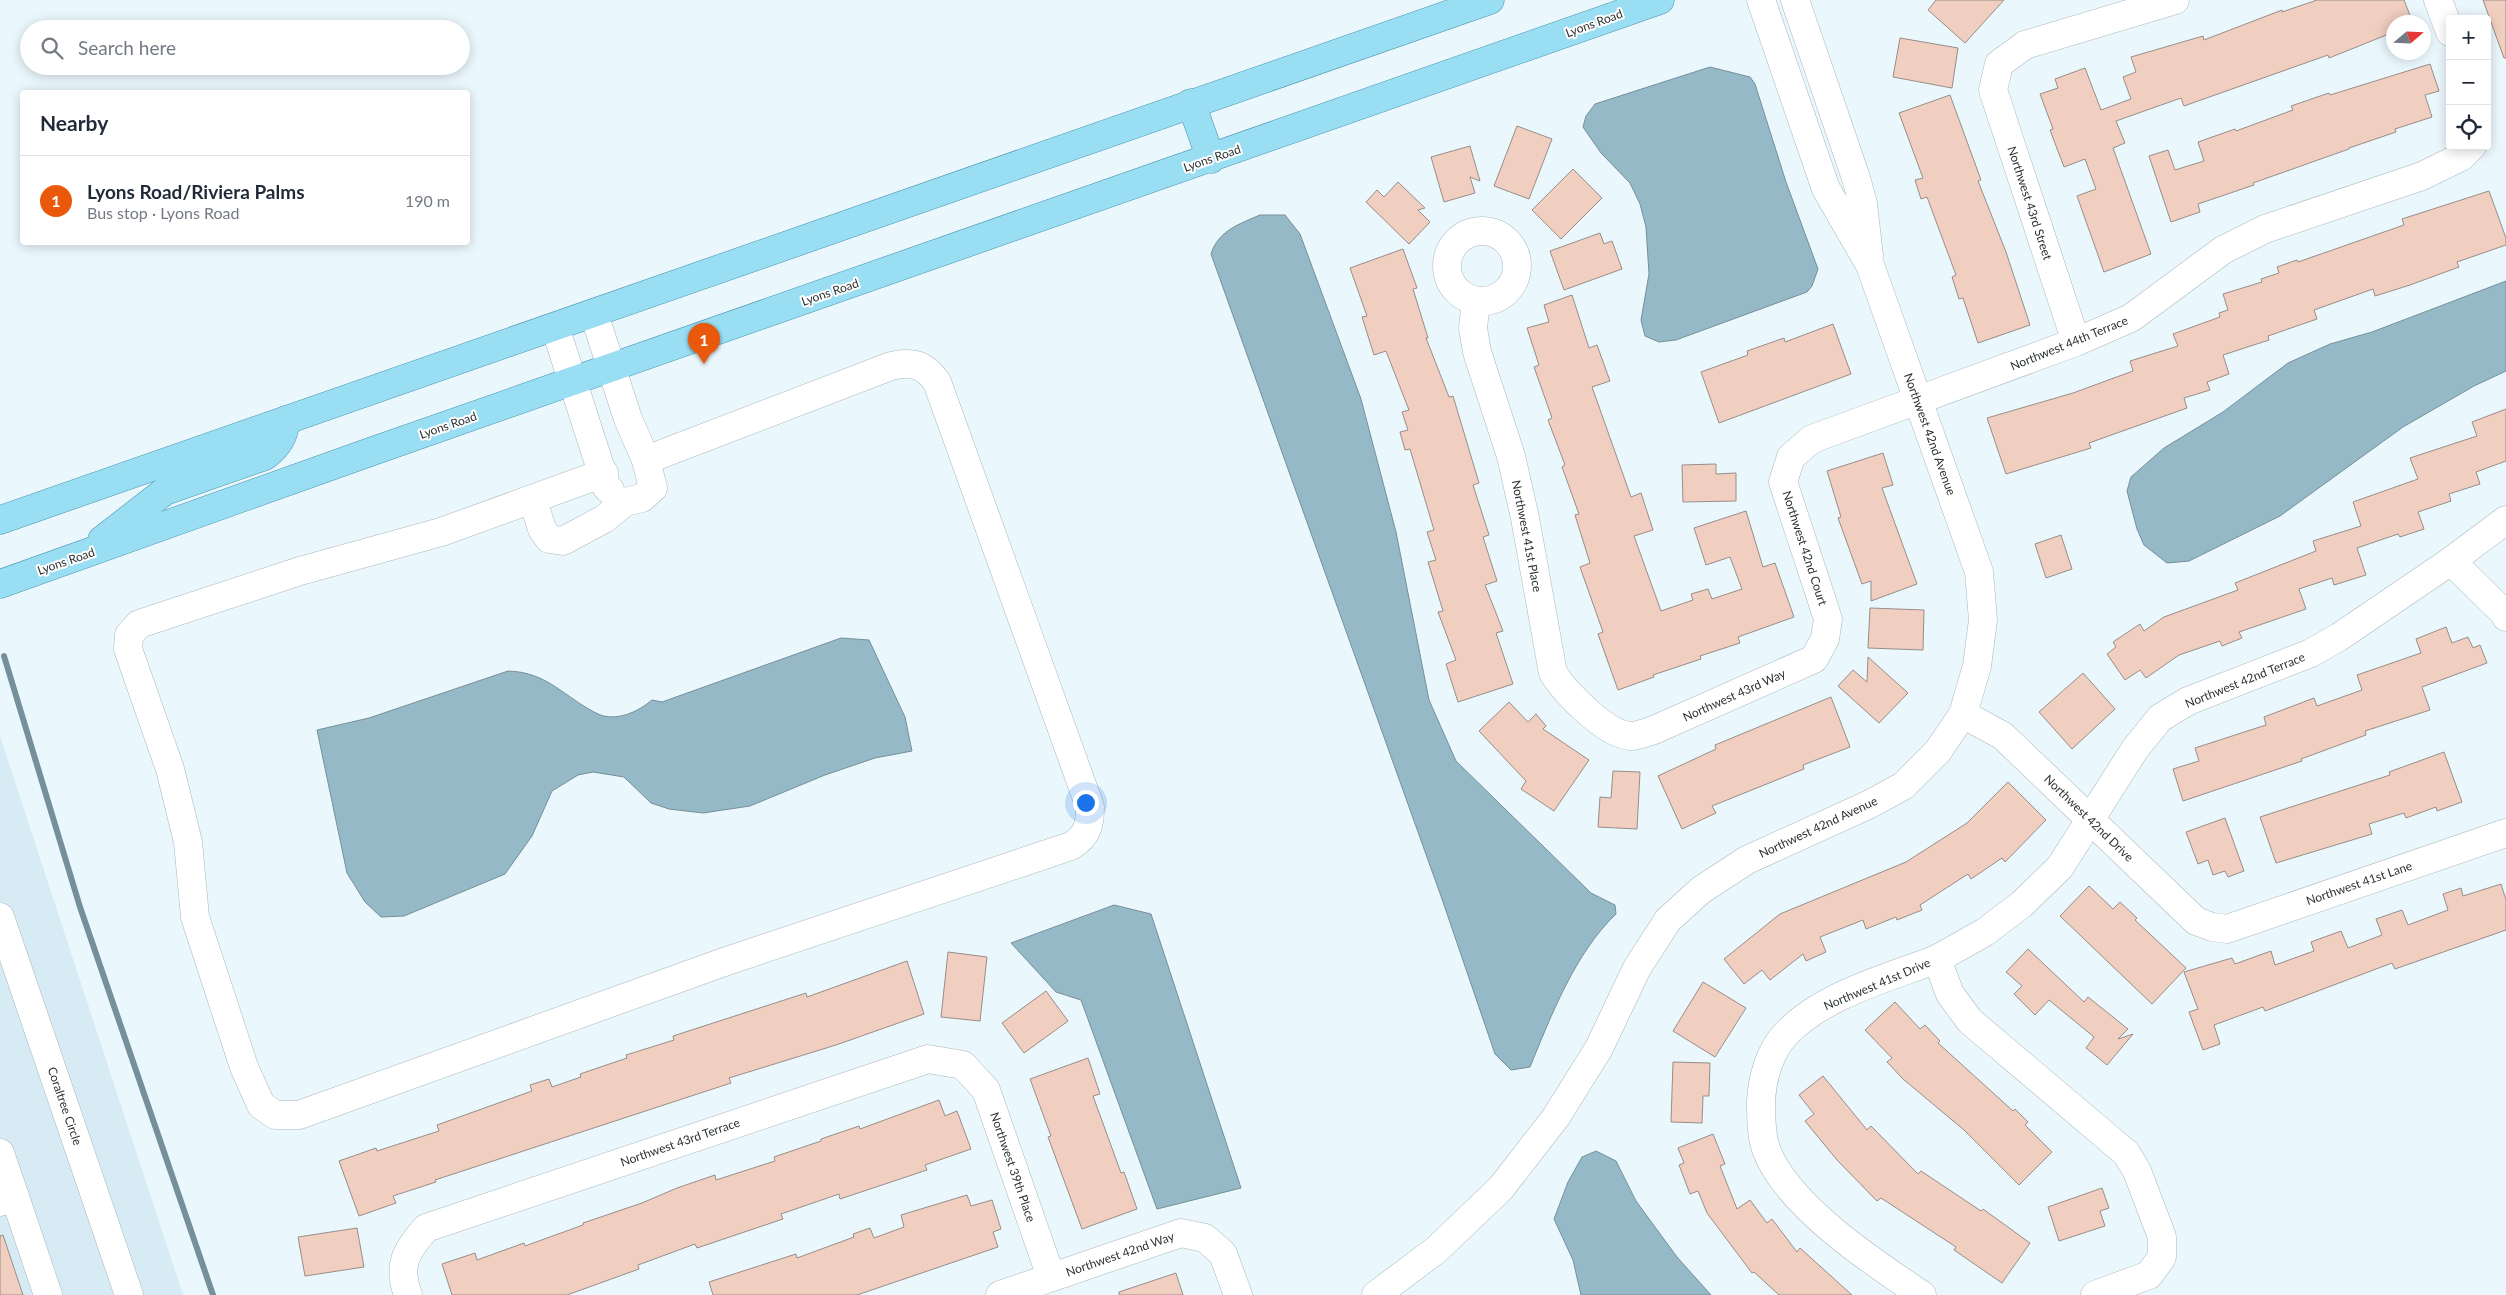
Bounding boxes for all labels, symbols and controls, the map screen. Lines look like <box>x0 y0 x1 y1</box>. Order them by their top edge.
street label: Lyons Road <box>1564 6 1624 40</box>
north arrow <box>2386 15 2431 60</box>
map controls <box>2446 15 2491 150</box>
button: + <box>2446 15 2491 60</box>
search box <box>20 20 470 75</box>
icon: search <box>38 34 66 62</box>
text: Search here <box>78 36 176 59</box>
button: − <box>2446 60 2491 105</box>
button: locate <box>2446 105 2491 150</box>
text: Nearby <box>40 110 108 135</box>
street label: Lyons Road <box>1181 141 1243 175</box>
street label: Northwest 43rd Street <box>2005 144 2056 262</box>
text: Lyons Road/Riviera Palms <box>87 180 304 203</box>
text: 1 <box>51 191 61 210</box>
text: 190 m <box>405 191 450 210</box>
text: Bus stop · Lyons Road <box>87 203 239 222</box>
street label: Lyons Road <box>799 275 861 309</box>
street label: Northwest 44th Terrace <box>2008 313 2130 373</box>
pin: 1 <box>688 323 720 364</box>
street label: Northwest 42nd Avenue <box>1901 371 1959 497</box>
street label: Lyons Road <box>417 408 479 442</box>
street label: Northwest 41st Place <box>1509 479 1545 593</box>
street label: Northwest 42nd Court <box>1779 489 1831 608</box>
street label: Lyons Road <box>35 544 97 578</box>
street label: Northwest 42nd Terrace <box>2183 649 2307 711</box>
street label: Northwest 43rd Way <box>1680 665 1788 724</box>
street label: Northwest 42nd Drive <box>2041 771 2137 865</box>
your location <box>1073 790 1099 816</box>
street label: Northwest 42nd Avenue <box>1756 793 1880 861</box>
street label: Northwest 41st Lane <box>2304 858 2414 908</box>
street label: Northwest 41st Drive <box>1821 955 1933 1013</box>
street label: Coraltree Circle <box>45 1065 85 1147</box>
street label: Northwest 39th Place <box>987 1110 1039 1224</box>
street label: Northwest 43rd Terrace <box>618 1114 742 1170</box>
street label: Northwest 42nd Way <box>1064 1228 1177 1280</box>

